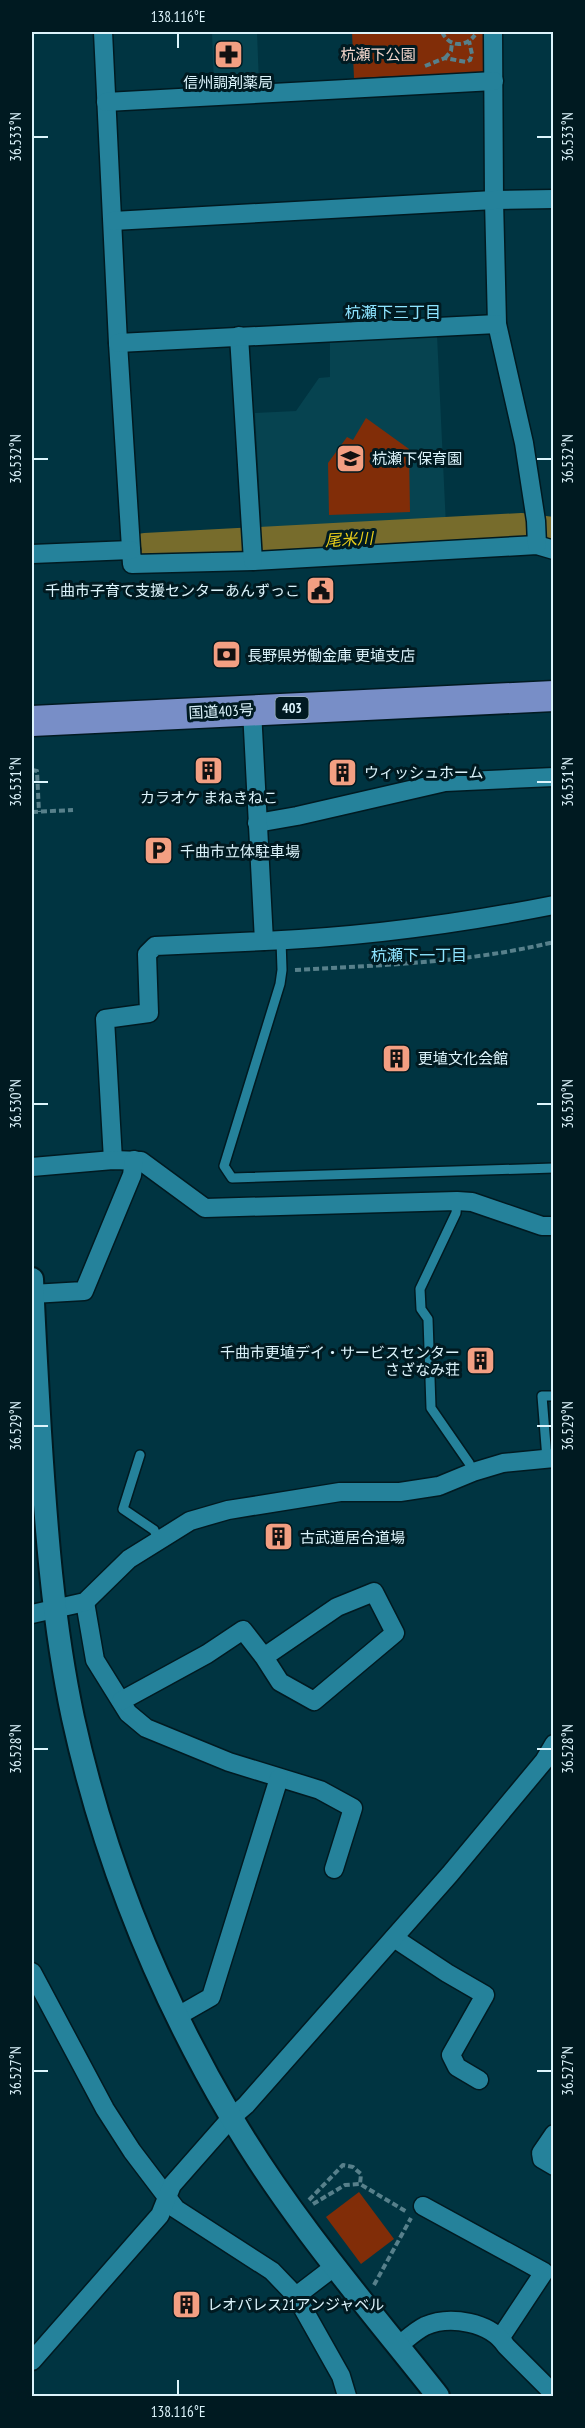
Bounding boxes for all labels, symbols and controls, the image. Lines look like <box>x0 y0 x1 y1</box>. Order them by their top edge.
text: 138.116°E <box>151 7 205 26</box>
pharmacy icon: 信州調剤薬局 <box>212 39 244 71</box>
park label: 杭瀬下公園 <box>340 45 416 64</box>
place label: 信州調剤薬局 <box>183 73 273 92</box>
text: 36.533°N <box>6 112 25 162</box>
text: 36.533°N <box>558 112 577 162</box>
district label: 杭瀬下三丁目 <box>345 302 441 322</box>
text: 36.532°N <box>6 434 25 484</box>
text: 36.532°N <box>558 434 577 484</box>
school or university icon: 杭瀬下保育園 <box>335 442 367 474</box>
place label: 杭瀬下保育園 <box>372 449 462 468</box>
water label: 尾米川 <box>325 528 375 550</box>
public building icon: 千曲市子育て支援センターあんずっこ <box>305 574 337 606</box>
place label: 千曲市子育て支援センターあんずっこ <box>45 581 300 600</box>
bank icon: 長野県労働金庫 更埴支店 <box>210 639 242 671</box>
place label: 長野県労働金庫 更埴支店 <box>247 646 415 665</box>
road number: 403 <box>276 697 308 719</box>
street label: 国道403号 <box>188 700 254 722</box>
building icon: カラオケ まねきねこ <box>193 754 225 786</box>
building icon: ウィッシュホーム <box>327 756 359 788</box>
text: 36.531°N <box>6 757 25 807</box>
text: 36.531°N <box>558 757 577 807</box>
place label: ウィッシュホーム <box>364 763 484 782</box>
place label: カラオケ まねきねこ <box>140 788 278 807</box>
parking icon: 千曲市立体駐車場 <box>143 835 175 867</box>
place label: 千曲市立体駐車場 <box>180 842 300 861</box>
district label: 杭瀬下一丁目 <box>371 945 467 965</box>
building icon: 更埴文化会館 <box>381 1042 413 1074</box>
place label: 更埴文化会館 <box>418 1049 508 1068</box>
text: 36.530°N <box>6 1079 25 1129</box>
text: 36.530°N <box>558 1079 577 1129</box>
place label: 千曲市更埴デイ・サービスセンター さざなみ荘 <box>220 1343 460 1379</box>
building icon: 千曲市更埴デイ・サービスセンター さざなみ荘 <box>465 1345 497 1377</box>
text: 36.529°N <box>6 1401 25 1451</box>
text: 36.529°N <box>558 1401 577 1451</box>
building icon: 古武道居合道場 <box>263 1521 295 1553</box>
place label: 古武道居合道場 <box>300 1528 405 1547</box>
text: 36.528°N <box>6 1724 25 1774</box>
text: 36.528°N <box>558 1724 577 1774</box>
text: 36.527°N <box>6 2046 25 2096</box>
text: 36.527°N <box>558 2046 577 2096</box>
building icon: レオパレス21アンジャベル <box>170 2288 202 2320</box>
place label: レオパレス21アンジャベル <box>207 2295 384 2314</box>
text: 138.116°E <box>151 2402 205 2421</box>

